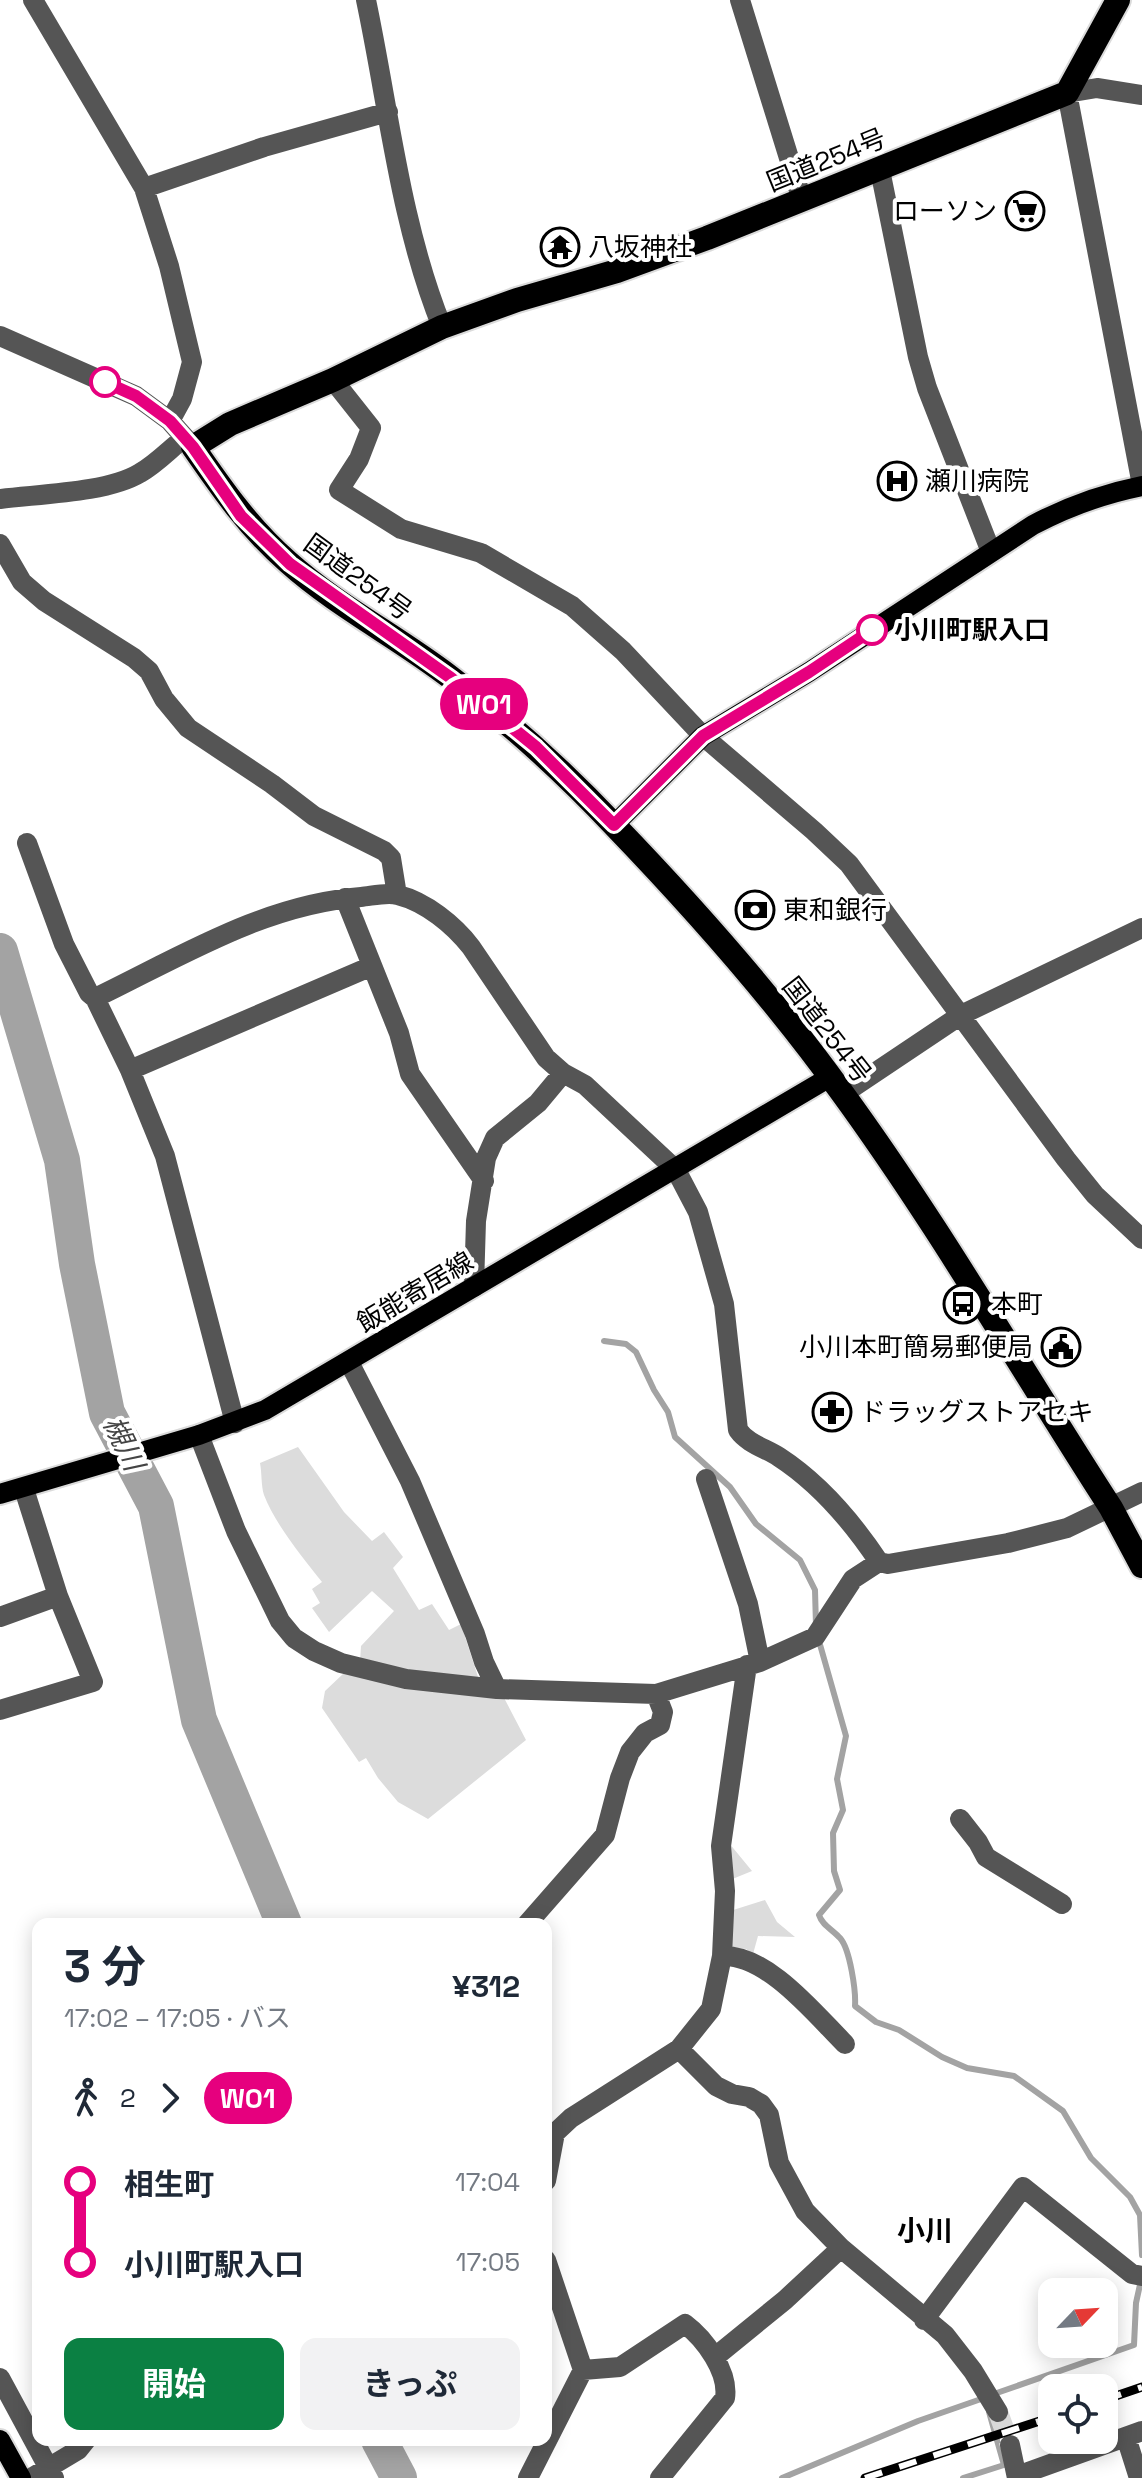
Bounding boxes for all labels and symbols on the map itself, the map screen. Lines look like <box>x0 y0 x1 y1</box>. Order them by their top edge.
street label: 国道254号 <box>761 121 891 199</box>
supermarket icon: ローソン <box>1004 190 1046 232</box>
place label: ローソン <box>893 194 997 228</box>
temple icon: 八坂神社 <box>539 226 581 268</box>
place label: 八坂神社 <box>588 230 692 264</box>
unlabelled marker <box>90 367 120 397</box>
hospital icon: 瀬川病院 <box>876 460 918 502</box>
place label: 瀬川病院 <box>925 464 1029 498</box>
street label: 国道254号 <box>297 526 419 628</box>
place label: 小川町駅入口 <box>894 613 1050 647</box>
marker: 小川町駅入口 <box>857 615 887 645</box>
line badge: W01 <box>438 678 530 730</box>
bank icon: 東和銀行 <box>734 889 776 931</box>
place label: 東和銀行 <box>783 893 887 927</box>
street label: 国道254号 <box>775 970 879 1090</box>
street label: 飯能寄居線 <box>351 1244 479 1340</box>
bus stop icon: 本町 <box>942 1283 984 1325</box>
place label: 本町 <box>991 1287 1043 1321</box>
public building icon: 小川本町簡易郵便局 <box>1040 1326 1082 1368</box>
place label: 小川本町簡易郵便局 <box>799 1330 1033 1364</box>
pharmacy icon: ドラッグストアセキ <box>811 1391 853 1433</box>
place label: ドラッグストアセキ <box>860 1395 1093 1429</box>
water label: 槻川 <box>96 1410 154 1479</box>
district label: 小川 <box>897 2212 953 2248</box>
north arrow <box>1038 2278 1118 2358</box>

